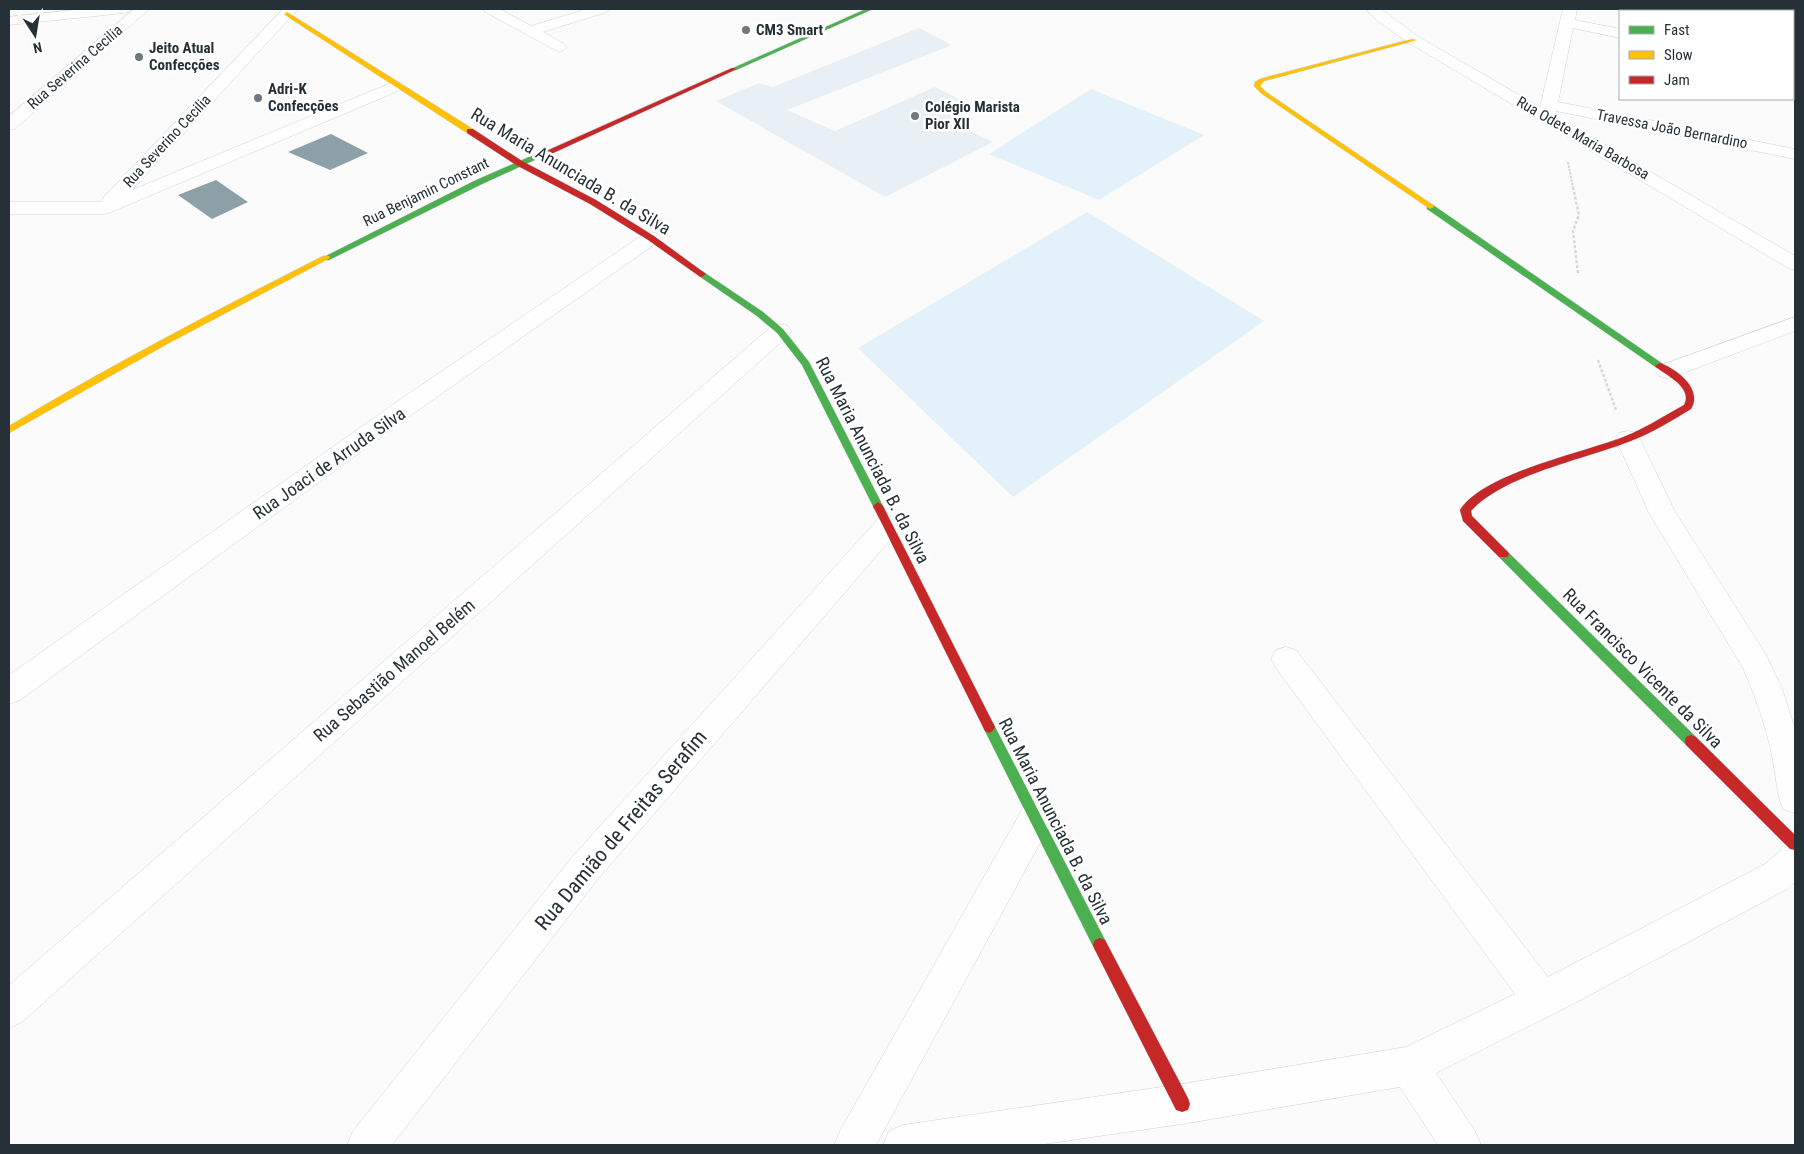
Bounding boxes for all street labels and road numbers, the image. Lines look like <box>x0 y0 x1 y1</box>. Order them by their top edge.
street label: Rua Severina Cecilia <box>24 21 126 113</box>
street label: Rua Severino Cecilia <box>119 91 215 191</box>
street label: Rua Odete Maria Barbosa <box>1513 93 1653 183</box>
street label: Rua Maria Anunciada B. da Silva <box>467 103 675 239</box>
street label: Travessa João Bernardino <box>1595 106 1749 152</box>
street label: Rua Benjamin Constant <box>360 154 492 230</box>
street label: Rua Maria Anunciada B. da Silva <box>812 353 934 567</box>
street label: Rua Joaci de Arruda Silva <box>249 402 409 524</box>
street label: Rua Francisco Vicente da Silva <box>1559 584 1727 752</box>
street label: Rua Sebastião Manoel Belém <box>309 594 479 746</box>
street label: Rua Maria Anunciada B. da Silva <box>995 714 1117 928</box>
street label: Rua Damião de Freitas Serafim <box>530 725 712 935</box>

